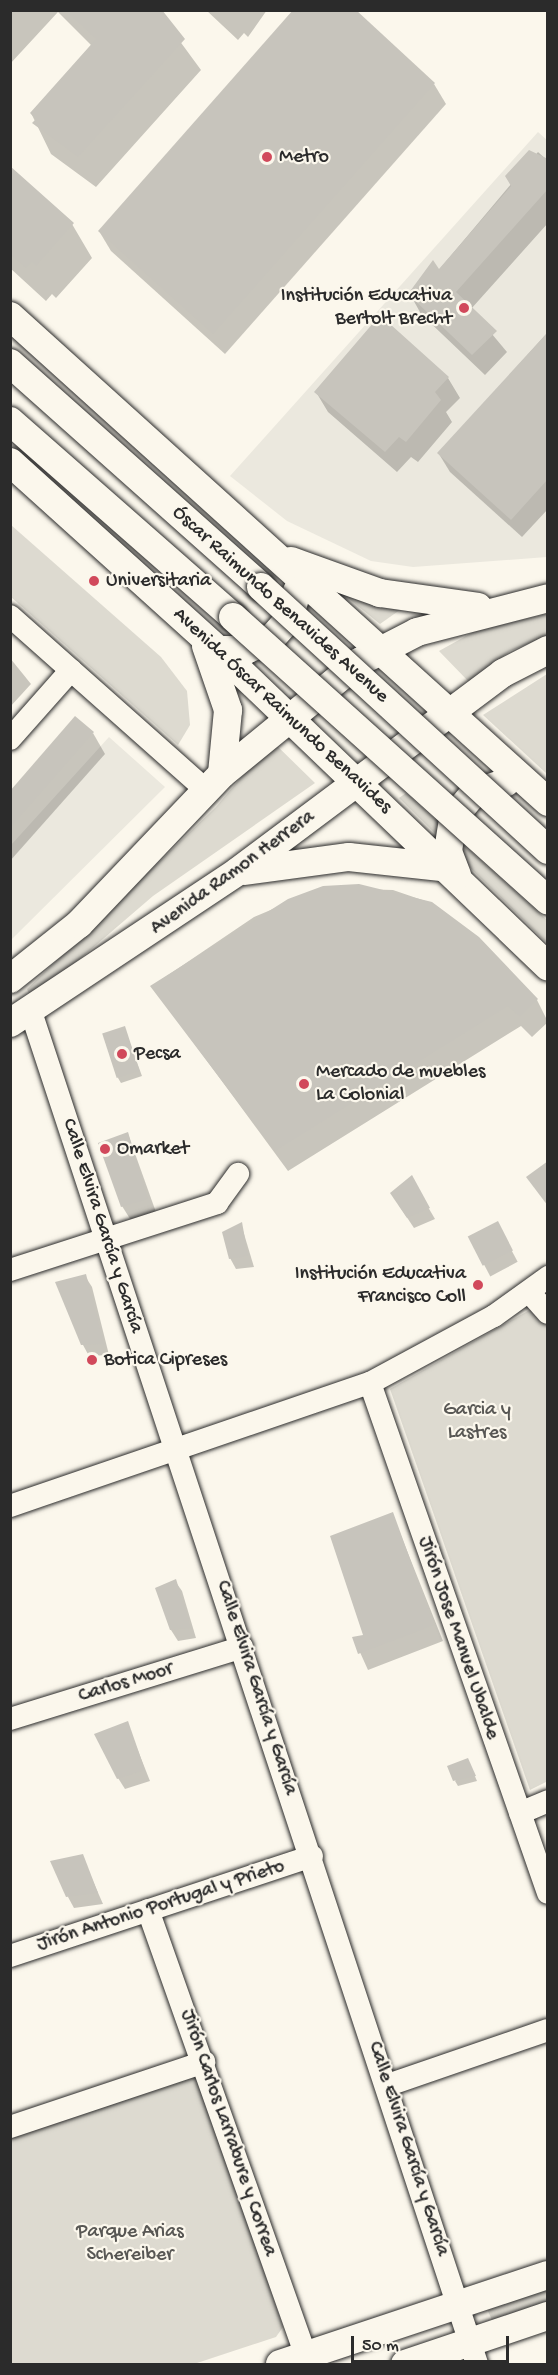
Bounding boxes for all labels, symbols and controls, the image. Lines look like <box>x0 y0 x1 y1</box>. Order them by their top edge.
place label: Metro <box>279 145 329 169</box>
marker: Metro <box>260 150 274 164</box>
place label: Institución Educativa Bertolt Brecht <box>281 284 452 331</box>
marker: Institución Educativa Bertolt Brecht <box>457 301 471 315</box>
street label: Óscar Raimundo Benavides Avenue <box>167 501 393 709</box>
place label: Universitaria <box>106 569 211 593</box>
marker: Universitaria <box>87 574 101 588</box>
street label: Avenida Óscar Raimundo Benavides <box>167 603 397 819</box>
street label: Avenida Ramon Herrera <box>146 805 320 941</box>
place label: Pecsa <box>134 1042 181 1066</box>
marker: Pecsa <box>115 1047 129 1061</box>
place label: Mercado de muebles La Colonial <box>316 1060 485 1107</box>
marker: Mercado de muebles La Colonial <box>297 1077 311 1091</box>
street label: Calle Elvira García y García <box>56 1116 148 1336</box>
place label: Omarket <box>117 1137 189 1161</box>
marker: Omarket <box>98 1142 112 1156</box>
place label: Institución Educativa Francisco Coll <box>295 1262 466 1309</box>
marker: Institución Educativa Francisco Coll <box>471 1278 485 1292</box>
place label: Botica Cipreses <box>104 1348 227 1372</box>
marker: Botica Cipreses <box>85 1353 99 1367</box>
park label: Garcia y Lastres <box>443 1398 511 1445</box>
street label: Jirón Jose Manuel Ubalde <box>412 1533 504 1743</box>
street label: Calle Elvira García y García <box>210 1578 302 1798</box>
street label: Carlos Moor <box>76 1657 176 1709</box>
street label: Jirón Antonio Portugal y Prieto <box>34 1855 288 1957</box>
street label: Jirón Carlos Larrabure y Correa <box>174 2006 282 2260</box>
street label: Calle Elvira García y García <box>362 2039 454 2259</box>
park label: Parque Arias Schereiber <box>76 2221 184 2268</box>
scale bar <box>354 2324 512 2362</box>
text: 50 m <box>362 2336 399 2357</box>

